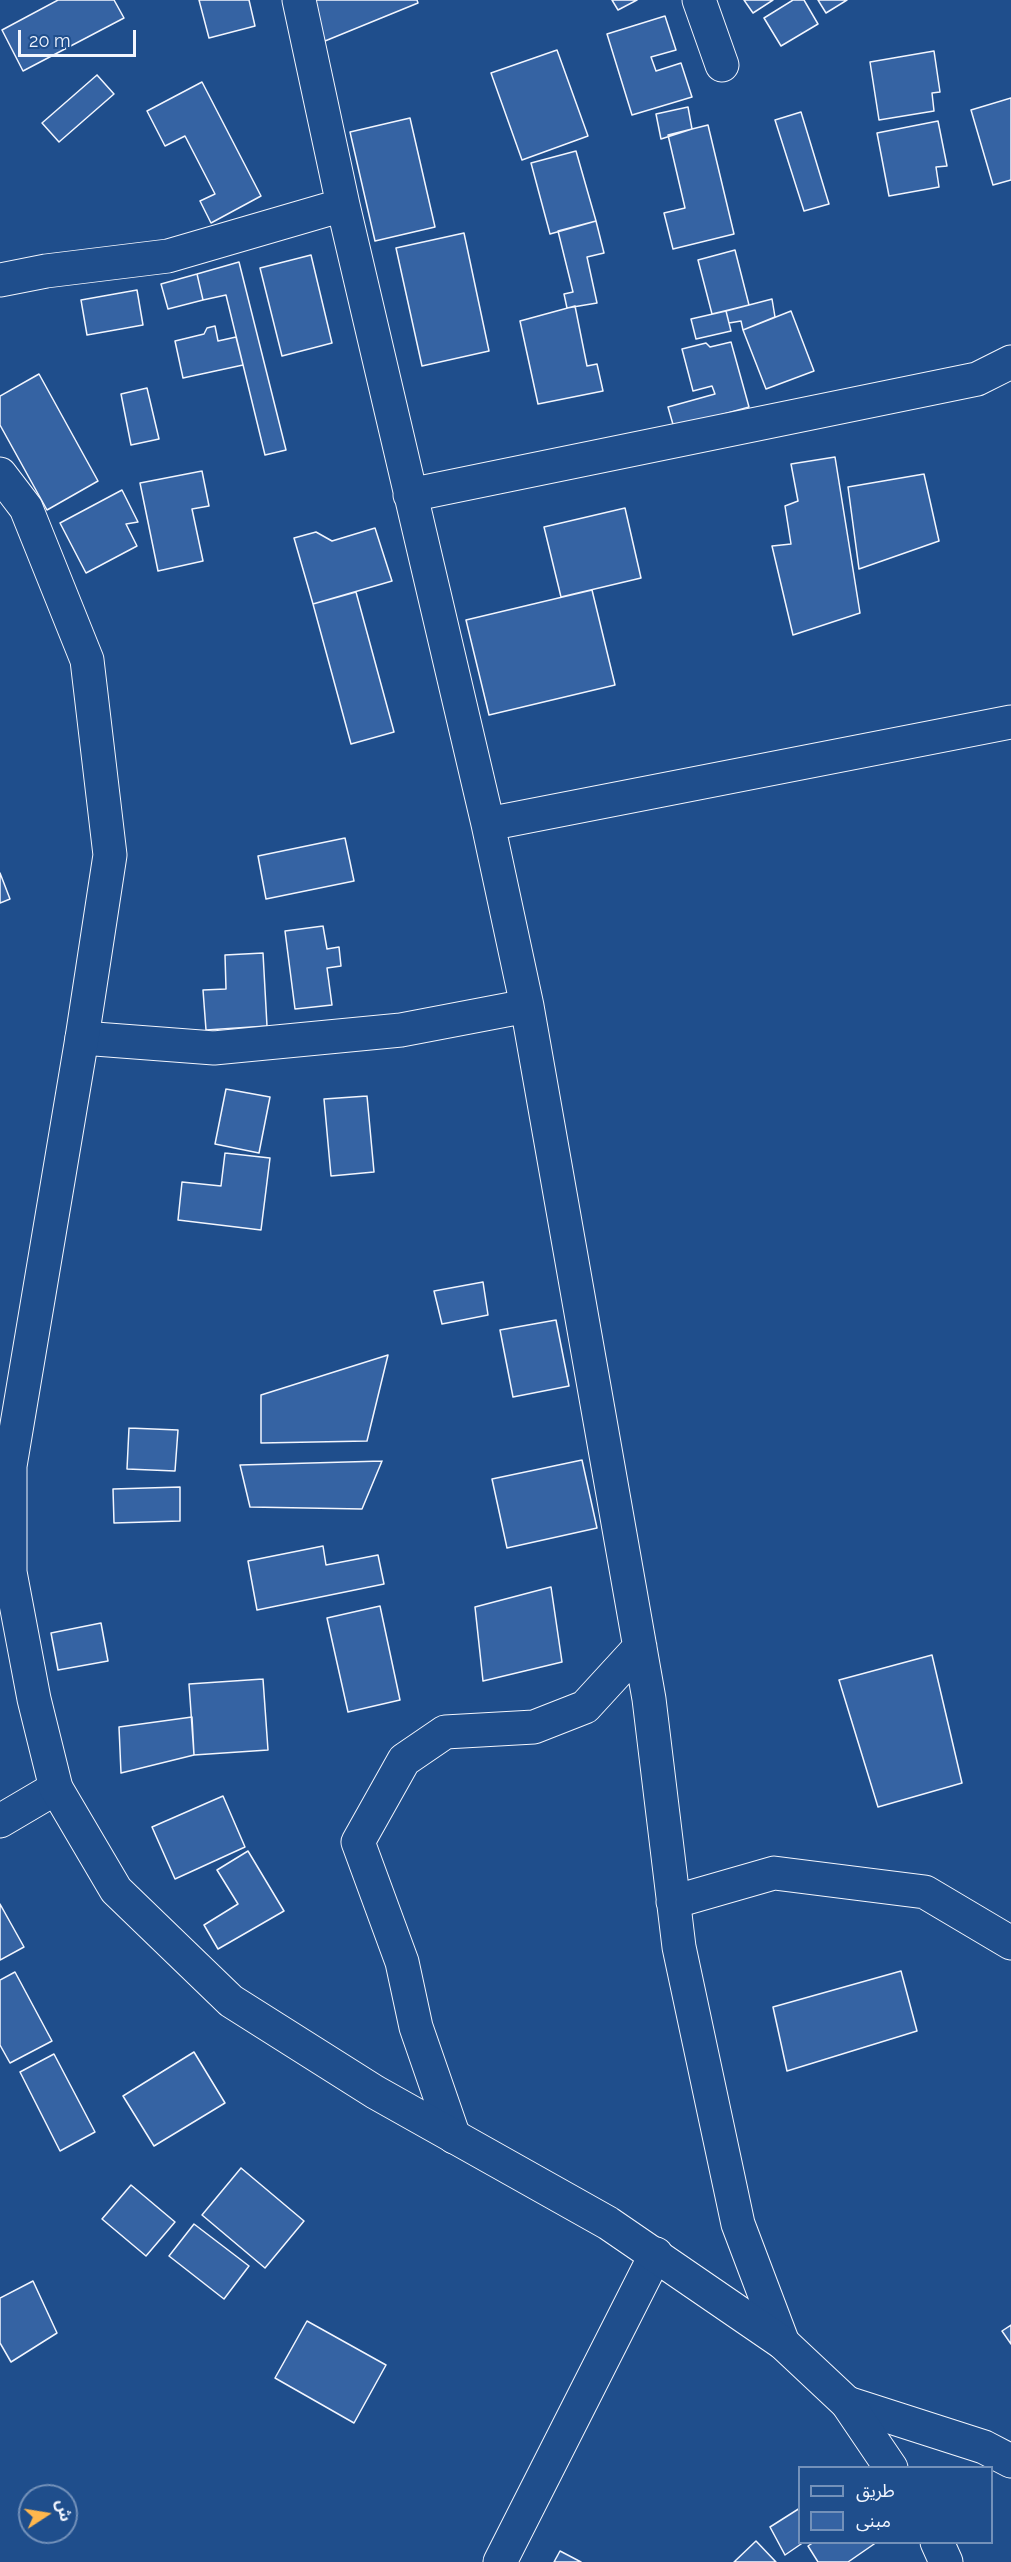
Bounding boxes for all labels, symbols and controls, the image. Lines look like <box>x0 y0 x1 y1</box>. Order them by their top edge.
scale bar <box>21 18 140 56</box>
text: 20 m <box>29 30 71 51</box>
legend <box>798 2466 993 2544</box>
text: طريق <box>856 2480 895 2501</box>
north arrow <box>18 2484 78 2544</box>
text: ش <box>53 2498 76 2523</box>
text: مبنى <box>856 2510 891 2531</box>

